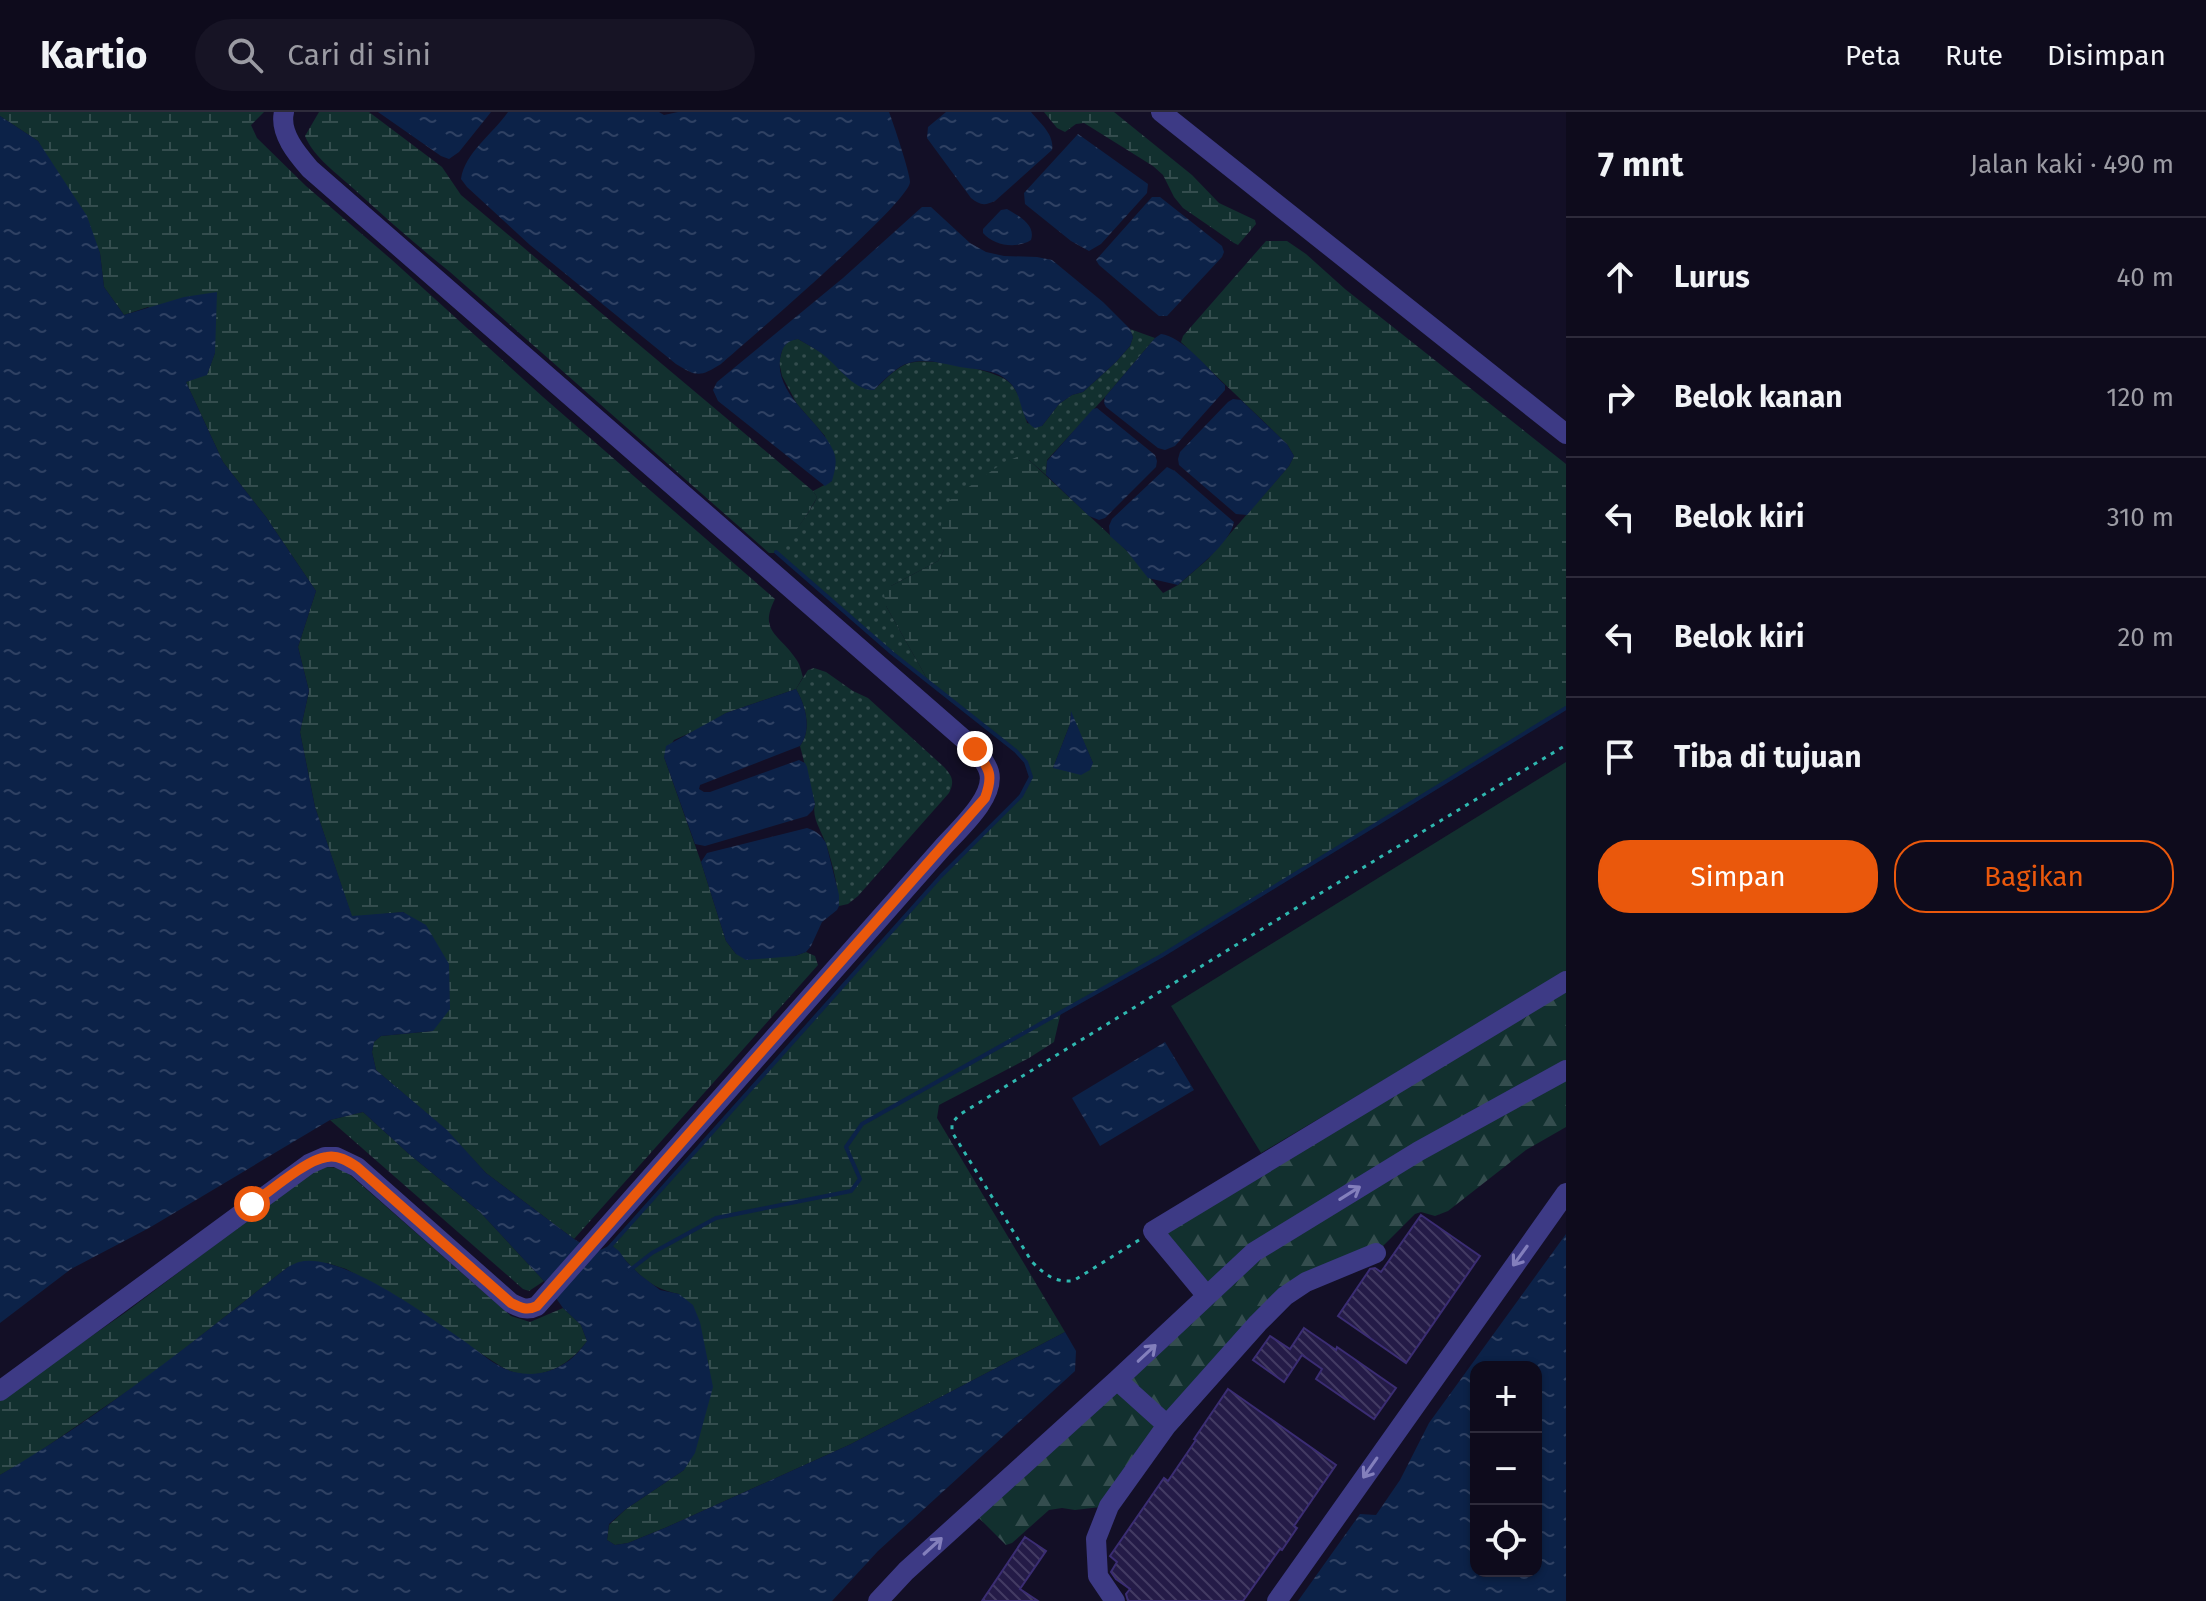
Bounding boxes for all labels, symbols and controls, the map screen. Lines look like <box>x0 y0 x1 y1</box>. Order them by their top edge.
search box <box>195 19 755 91</box>
text: Kartio <box>40 32 147 78</box>
icon: search <box>223 33 267 77</box>
text: Cari di sini <box>287 37 431 73</box>
text: Peta <box>1845 39 1901 72</box>
text: Rute <box>1945 39 2003 72</box>
text: Disimpan <box>2047 39 2166 72</box>
text: 7 mnt <box>1598 144 1683 185</box>
text: Jalan kaki · 490 m <box>1970 149 2174 180</box>
icon: ahead <box>1598 255 1642 299</box>
text: Lurus <box>1674 259 1750 295</box>
text: 40 m <box>2116 262 2174 293</box>
icon: right <box>1598 375 1642 419</box>
text: Belok kanan <box>1674 379 1843 415</box>
text: 120 m <box>2106 382 2174 413</box>
icon: left <box>1598 495 1642 539</box>
text: Belok kiri <box>1674 499 1805 535</box>
text: 310 m <box>2107 502 2174 533</box>
icon: left <box>1598 615 1642 659</box>
text: Belok kiri <box>1674 619 1805 655</box>
text: 20 m <box>2117 622 2174 653</box>
route end <box>957 731 993 767</box>
icon: arrive <box>1598 735 1642 779</box>
text: Tiba di tujuan <box>1674 739 1861 775</box>
button: Simpan <box>1598 840 1878 913</box>
button: Bagikan <box>1894 840 2174 913</box>
one-way arrow <box>1338 1185 1361 1201</box>
route start <box>234 1186 270 1222</box>
one-way arrow <box>1512 1245 1529 1266</box>
one-way arrow <box>1136 1344 1156 1362</box>
map controls <box>1470 1361 1542 1577</box>
button: + <box>1470 1361 1542 1433</box>
button: − <box>1470 1433 1542 1505</box>
one-way arrow <box>1362 1457 1378 1479</box>
button: locate <box>1470 1505 1542 1577</box>
one-way arrow <box>923 1538 943 1556</box>

